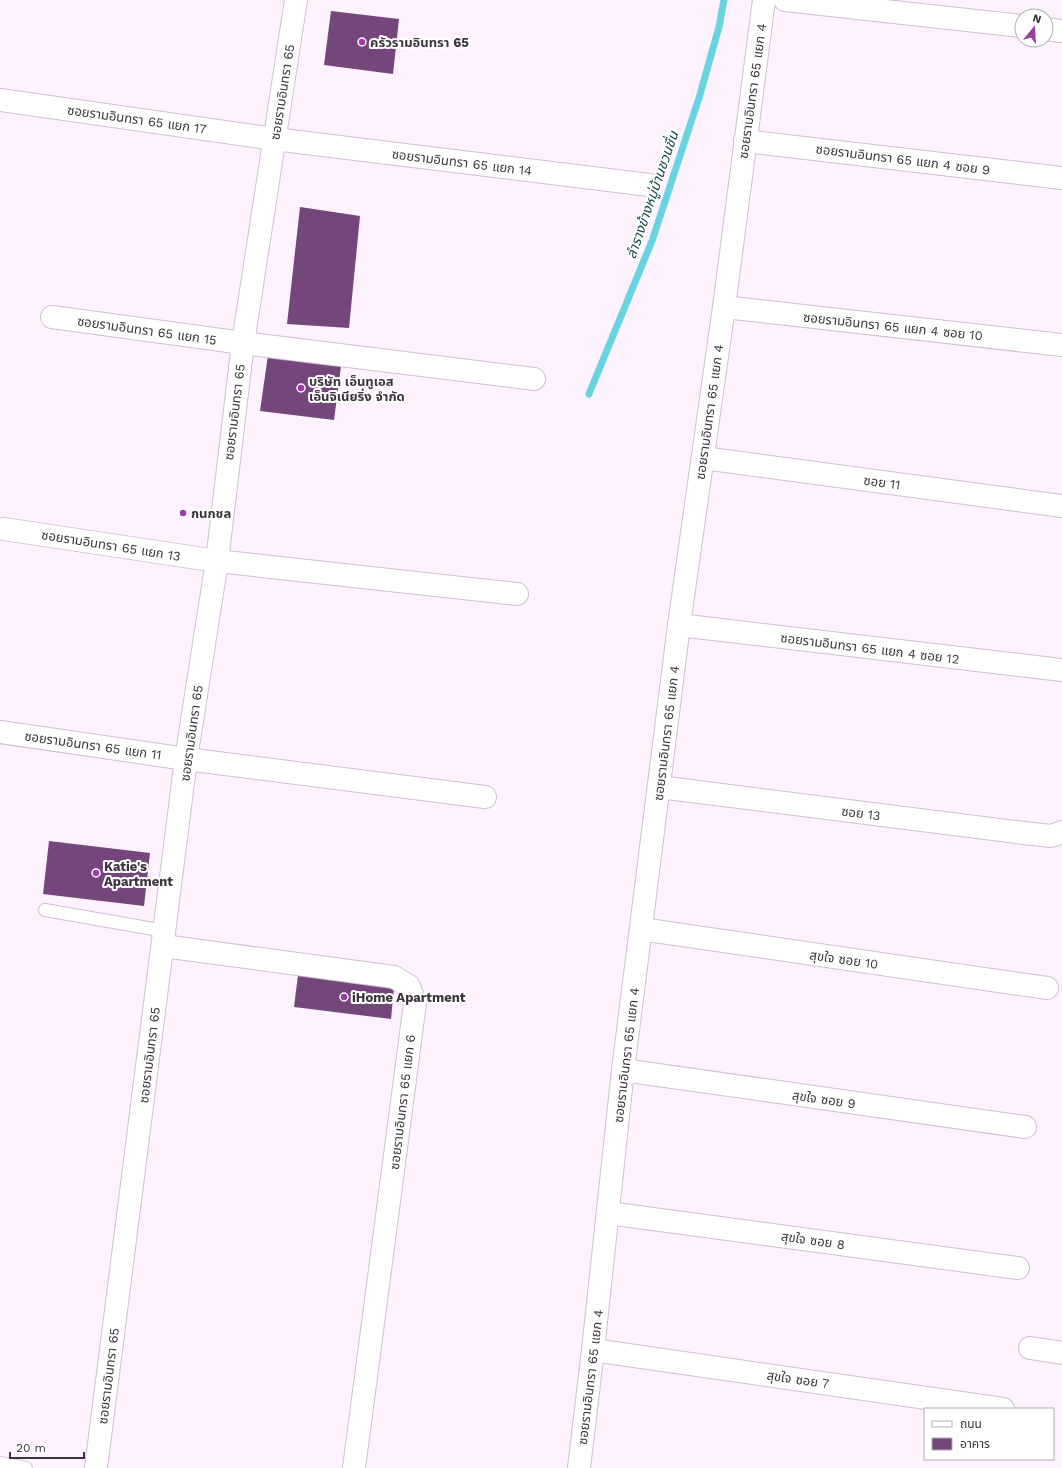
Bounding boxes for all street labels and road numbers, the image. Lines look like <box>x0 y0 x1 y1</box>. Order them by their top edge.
street label: ซอยรามอินทรา 65 แยก 4 <box>736 23 769 160</box>
street label: ซอยรามอินทรา 65 <box>268 43 297 141</box>
street label: ซอยรามอินทรา 65 แยก 17 <box>66 102 207 137</box>
street label: ซอยรามอินทรา 65 แยก 4 ซอย 9 <box>815 141 991 178</box>
street label: ซอยรามอินทรา 65 แยก 14 <box>391 146 533 179</box>
street label: ซอยรามอินทรา 65 แยก 4 ซอย 10 <box>802 310 983 343</box>
street label: ซอยรามอินทรา 65 แยก 15 <box>76 313 218 348</box>
street label: ซอยรามอินทรา 65 แยก 4 <box>693 344 726 481</box>
street label: ซอยรามอินทรา 65 <box>221 363 248 461</box>
street label: ซอย 11 <box>863 473 901 492</box>
street label: ซอยรามอินทรา 65 แยก 13 <box>40 527 182 564</box>
street label: ซอยรามอินทรา 65 แยก 4 ซอย 12 <box>780 630 960 667</box>
street label: ซอยรามอินทรา 65 แยก 4 <box>651 664 682 802</box>
street label: ซอยรามอินทรา 65 <box>177 684 206 782</box>
street label: ซอยรามอินทรา 65 แยก 11 <box>23 728 162 763</box>
street label: ซอย 13 <box>841 804 881 823</box>
street label: สุขใจ ซอย 10 <box>809 947 879 972</box>
street label: ซอยรามอินทรา 65 แยก 4 <box>611 986 642 1124</box>
street label: ซอยรามอินทรา 65 <box>136 1006 163 1104</box>
street label: ซอยรามอินทรา 65 แยก 6 <box>387 1033 418 1171</box>
street label: สุขใจ ซอย 9 <box>791 1088 857 1111</box>
street label: สุขใจ ซอย 8 <box>780 1229 846 1252</box>
street label: ซอยรามอินทรา 65 แยก 4 <box>575 1308 606 1446</box>
street label: ซอยรามอินทรา 65 <box>95 1327 122 1425</box>
street label: สุขใจ ซอย 7 <box>766 1368 830 1391</box>

